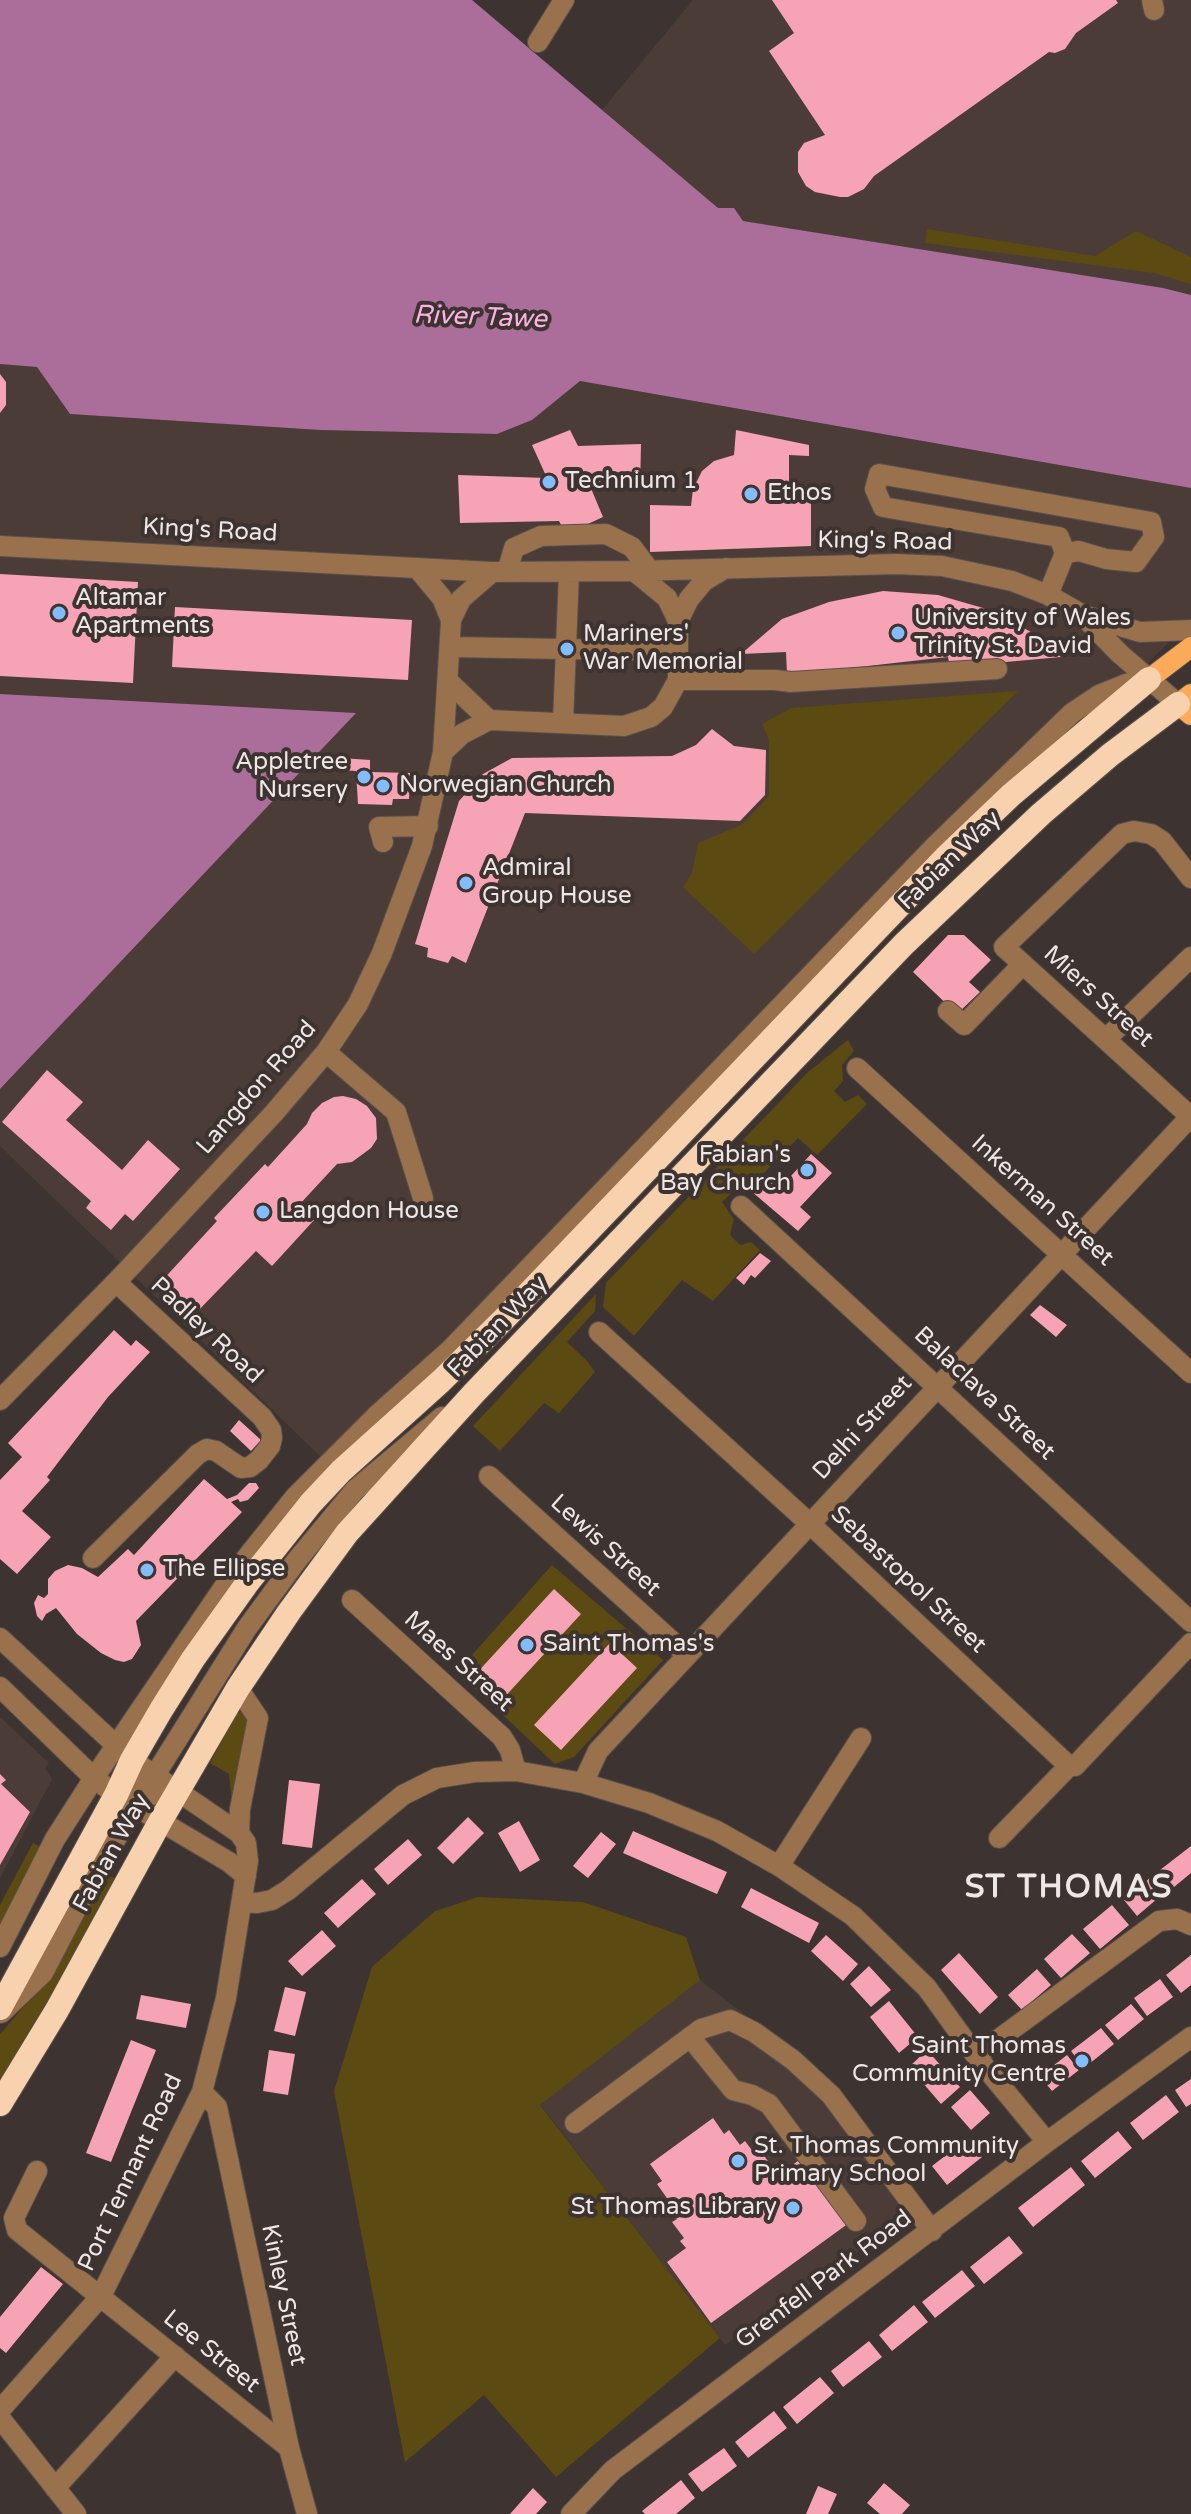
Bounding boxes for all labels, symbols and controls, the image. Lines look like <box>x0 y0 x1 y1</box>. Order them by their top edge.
water label: River Tawe <box>413 300 547 336</box>
place label: Technium 1 <box>565 468 698 496</box>
marker: Technium 1 <box>540 473 558 491</box>
place label: Ethos <box>767 480 832 508</box>
marker: Ethos <box>742 485 760 503</box>
street label: King's Road <box>142 513 278 549</box>
street label: King's Road <box>817 526 953 558</box>
place label: Altamar Apartments <box>75 585 210 641</box>
marker: Altamar Apartments <box>50 604 68 622</box>
place label: University of Wales Trinity St. David <box>914 605 1131 661</box>
place label: Mariners' War Memorial <box>583 621 743 677</box>
marker: University of Wales Trinity St. David <box>889 624 907 642</box>
marker: Mariners' War Memorial <box>558 640 576 658</box>
place label: Appletree Nursery <box>235 749 348 805</box>
marker: Appletree Nursery <box>355 768 373 786</box>
place label: Norwegian Church <box>399 772 612 800</box>
marker: Norwegian Church <box>374 777 392 795</box>
street label: Fabian Way <box>893 805 1007 917</box>
place label: Admiral Group House <box>482 855 632 911</box>
marker: Admiral Group House <box>457 874 475 892</box>
street label: Miers Street <box>1037 940 1159 1054</box>
street label: Langdon Road <box>191 1015 323 1161</box>
street label: Inkerman Street <box>965 1129 1119 1273</box>
place label: Fabian's Bay Church <box>660 1142 791 1198</box>
marker: Fabian's Bay Church <box>798 1161 816 1179</box>
place label: Langdon House <box>279 1198 459 1226</box>
marker: Langdon House <box>254 1203 272 1221</box>
street label: Fabian Way <box>442 1270 554 1384</box>
street label: Padley Road <box>144 1272 268 1390</box>
street label: Balaclava Street <box>907 1321 1061 1467</box>
street label: Delhi Street <box>807 1370 919 1486</box>
street label: Lewis Street <box>544 1489 666 1603</box>
street label: Sebastopol Street <box>824 1500 992 1660</box>
place label: The Ellipse <box>163 1556 285 1584</box>
marker: The Ellipse <box>138 1561 156 1579</box>
street label: Maes Street <box>398 1606 518 1718</box>
place label: Saint Thomas's <box>543 1631 715 1659</box>
marker: Saint Thomas's <box>518 1636 536 1654</box>
street label: Fabian Way <box>68 1789 156 1917</box>
district label: ST THOMAS <box>965 1870 1173 1908</box>
place label: Saint Thomas Community Centre <box>852 2033 1066 2089</box>
marker: Saint Thomas Community Centre <box>1073 2052 1091 2070</box>
street label: Port Tennant Road <box>73 2070 189 2276</box>
place label: St. Thomas Community Primary School <box>754 2133 1019 2189</box>
marker: St. Thomas Community Primary School <box>729 2152 747 2170</box>
place label: St Thomas Library <box>571 2194 777 2222</box>
marker: St Thomas Library <box>784 2199 802 2217</box>
street label: Grenfell Park Road <box>730 2204 918 2356</box>
street label: Kinley Street <box>254 2222 312 2368</box>
street label: Lee Street <box>157 2304 265 2400</box>

